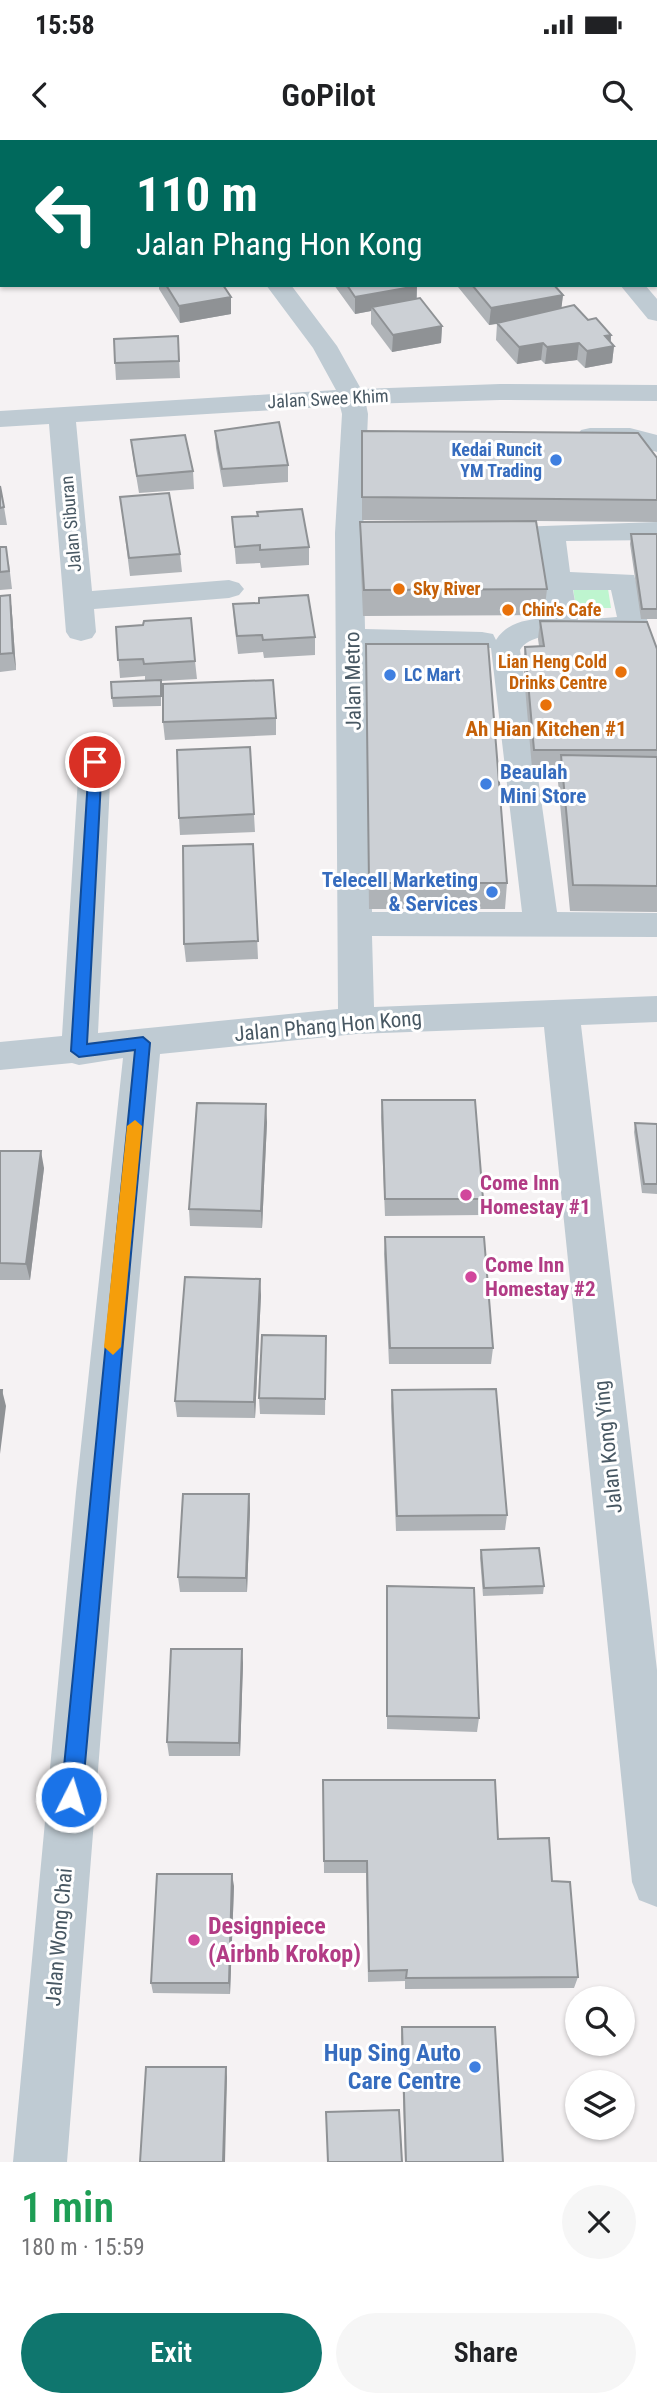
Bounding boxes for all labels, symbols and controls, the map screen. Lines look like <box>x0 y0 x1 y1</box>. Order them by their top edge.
text: 15:58 <box>35 10 95 40</box>
icon: back <box>21 76 59 114</box>
text: GoPilot <box>281 76 376 114</box>
icon: search <box>598 76 636 114</box>
text: 110 m <box>136 166 258 223</box>
icon: left <box>21 168 112 259</box>
text: Jalan Phang Hon Kong <box>136 225 423 263</box>
street label: Jalan Swee Khim <box>267 385 389 412</box>
place label: Kedai Runcit YM Trading <box>452 439 542 481</box>
marker: Kedai Runcit YM Trading <box>548 452 564 468</box>
street label: Jalan Siburan <box>56 475 85 573</box>
place label: Sky River <box>413 578 481 599</box>
marker: Sky River <box>391 581 407 597</box>
place label: Chin's Cafe <box>522 599 602 620</box>
marker: Chin's Cafe <box>500 602 516 618</box>
street label: Jalan Metro <box>340 631 366 731</box>
place label: Lian Heng Cold Drinks Centre <box>498 651 607 693</box>
place label: LC Mart <box>404 664 461 685</box>
marker: Lian Heng Cold Drinks Centre <box>613 664 629 680</box>
marker: LC Mart <box>382 667 398 683</box>
marker: Ah Hian Kitchen #1 <box>538 697 554 713</box>
place label: Ah Hian Kitchen #1 <box>465 717 627 741</box>
pin <box>65 732 125 792</box>
icon: arrive <box>76 743 114 781</box>
place label: Beaulah Mini Store <box>500 760 586 808</box>
marker: Beaulah Mini Store <box>478 776 494 792</box>
place label: Telecell Marketing & Services <box>322 868 478 916</box>
marker: Telecell Marketing & Services <box>484 884 500 900</box>
street label: Jalan Phang Hon Kong <box>233 1006 423 1046</box>
place label: Come Inn Homestay #1 <box>480 1171 591 1219</box>
marker: Come Inn Homestay #1 <box>458 1187 474 1203</box>
place label: Come Inn Homestay #2 <box>485 1253 596 1301</box>
marker: Come Inn Homestay #2 <box>463 1269 479 1285</box>
street label: Jalan Kong Ying <box>589 1379 627 1515</box>
position arrow <box>34 1760 108 1834</box>
street label: Jalan Wong Chai <box>41 1867 77 2007</box>
place label: Designpiece (Airbnb Krokop) <box>208 1912 361 1968</box>
marker: Designpiece (Airbnb Krokop) <box>186 1932 202 1948</box>
map controls <box>565 1986 635 2140</box>
button: search <box>565 1986 635 2056</box>
place label: Hup Sing Auto Care Centre <box>324 2039 461 2095</box>
marker: Hup Sing Auto Care Centre <box>467 2059 483 2075</box>
button: layers <box>565 2070 635 2140</box>
text: 1 min <box>21 2183 114 2232</box>
button: close <box>562 2185 636 2259</box>
text: 180 m · 15:59 <box>21 2234 145 2261</box>
button: Exit <box>21 2313 322 2393</box>
button: Share <box>336 2313 636 2393</box>

